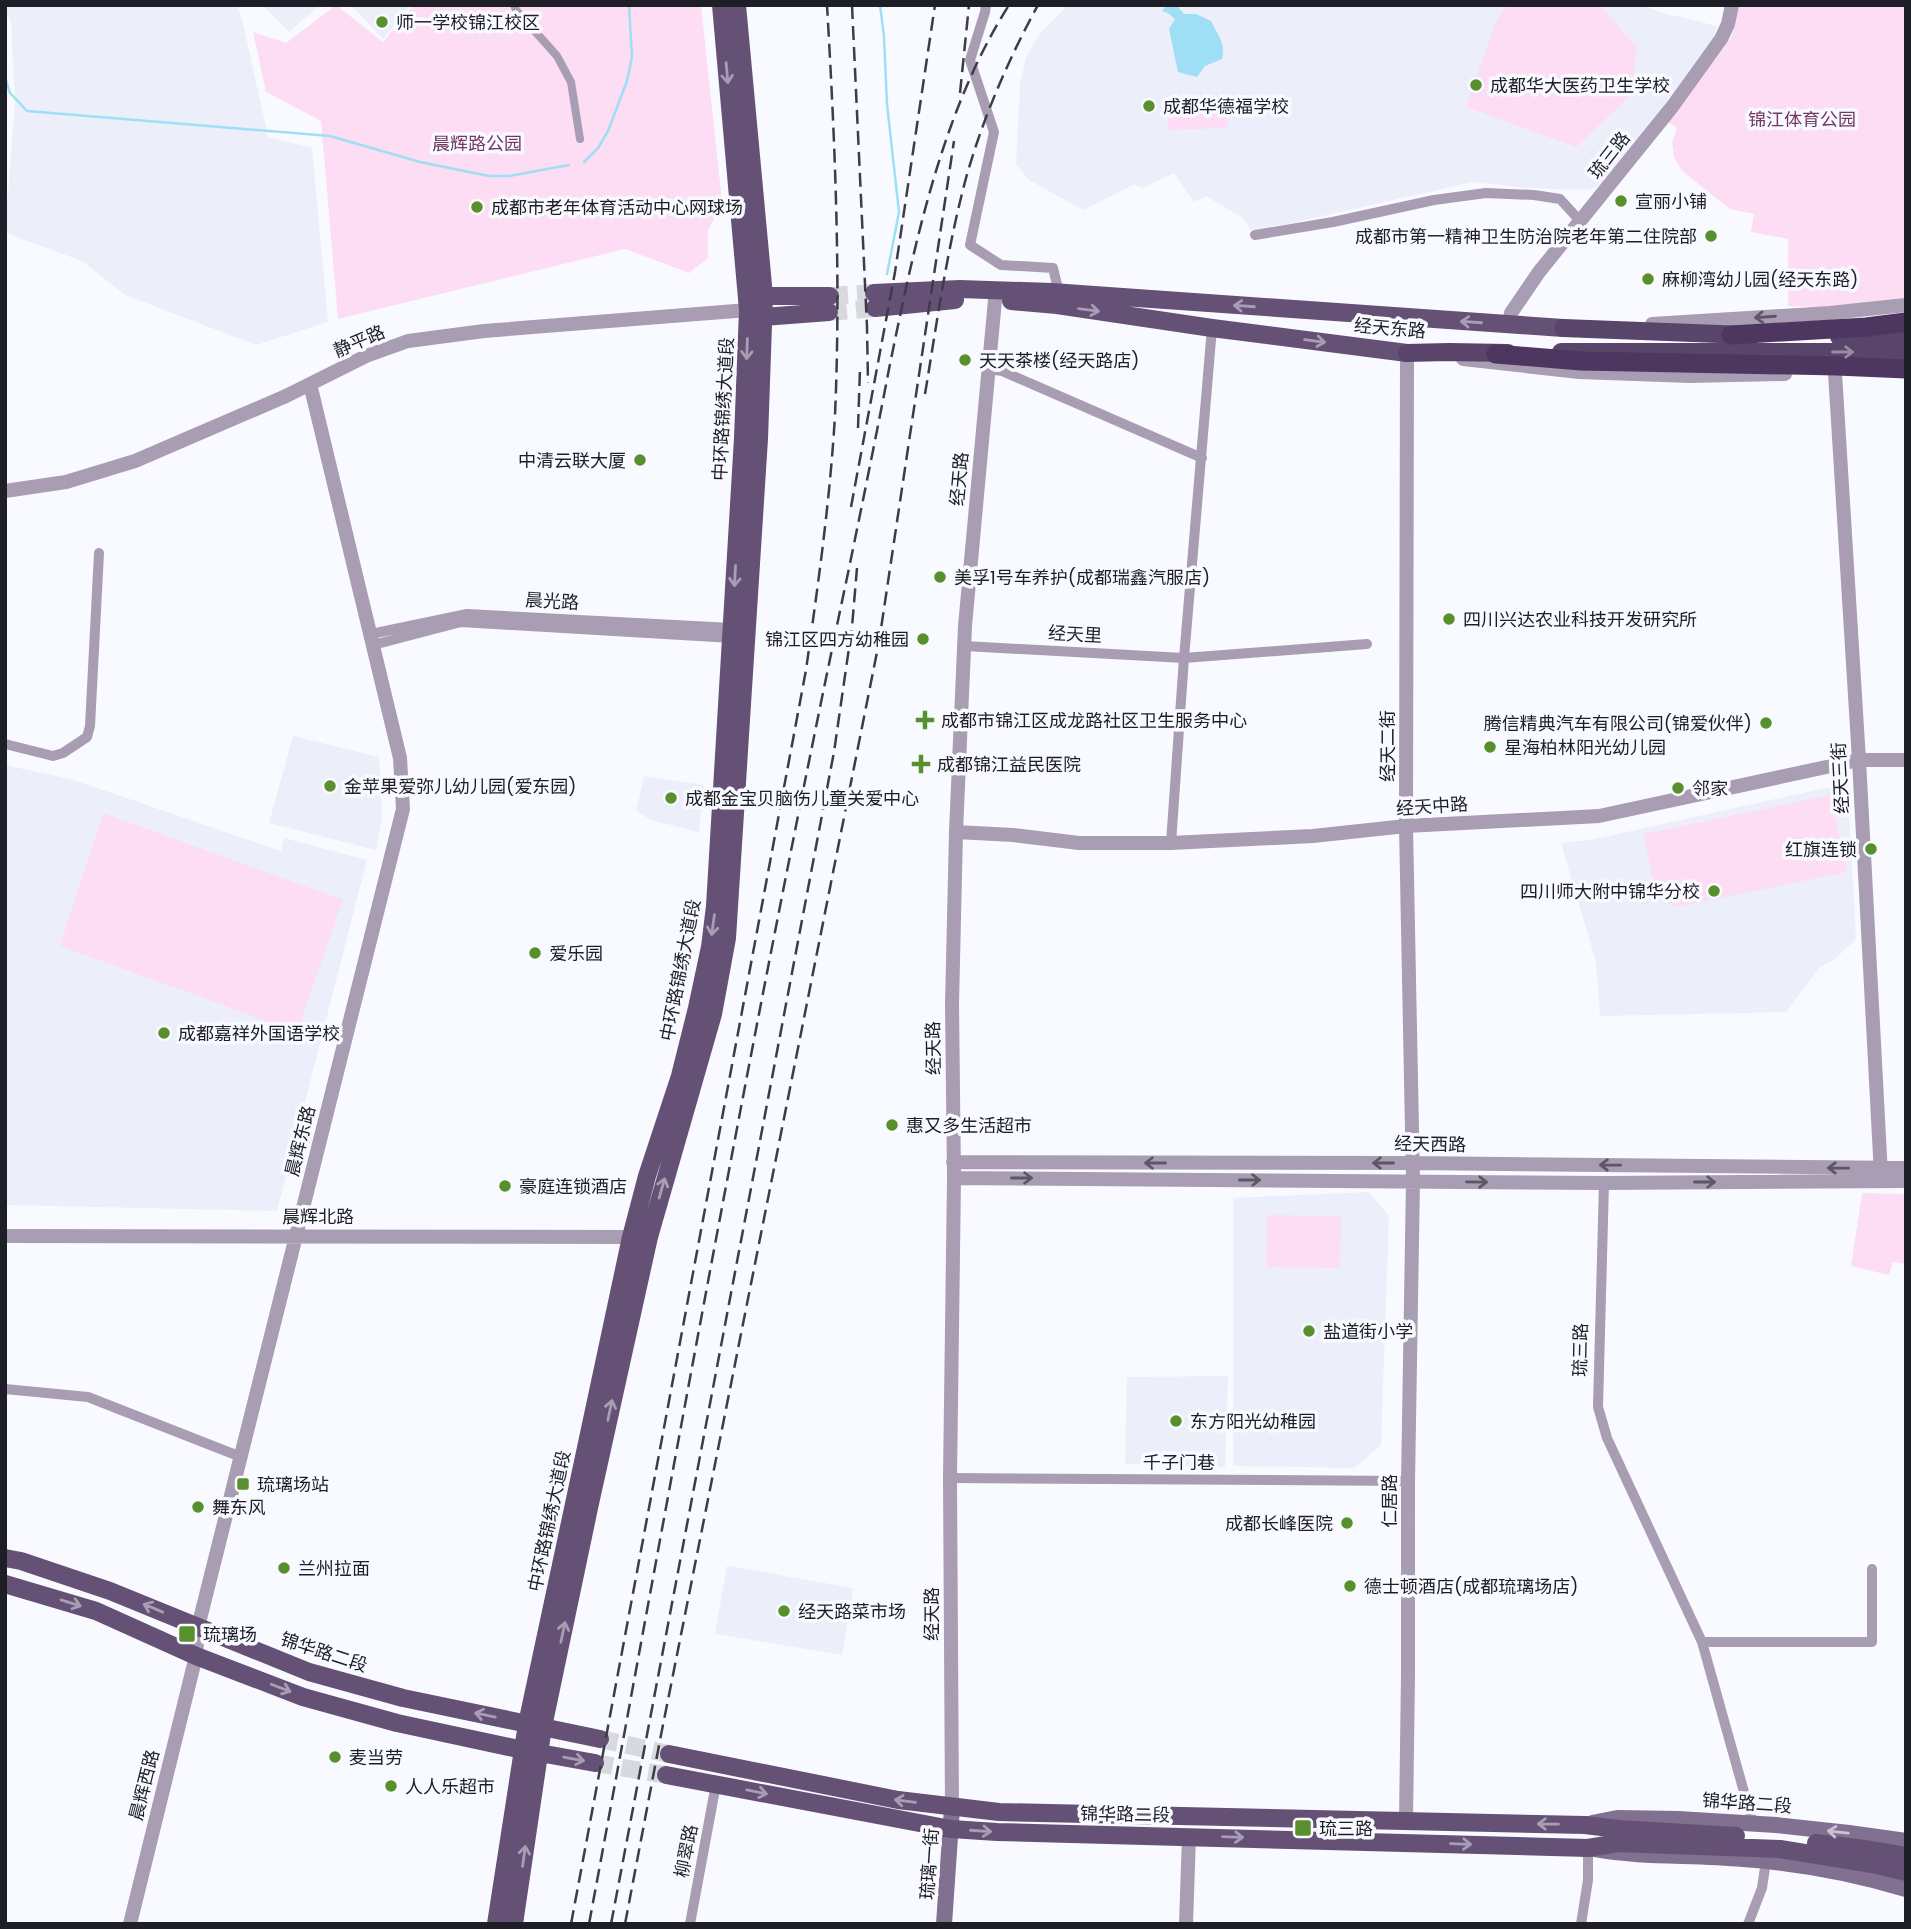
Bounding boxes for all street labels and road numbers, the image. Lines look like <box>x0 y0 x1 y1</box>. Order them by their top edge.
street label: 琉三路 <box>1583 126 1635 184</box>
street label: 经天东路 <box>1353 312 1427 344</box>
street label: 静平路 <box>329 319 389 363</box>
street label: 中环路锦绣大道段 <box>707 336 739 482</box>
street label: 经天路 <box>944 451 974 507</box>
street label: 晨光路 <box>524 587 580 615</box>
street label: 经天里 <box>1047 620 1103 648</box>
street label: 经天二街 <box>1375 710 1400 782</box>
street label: 经天三街 <box>1826 741 1854 815</box>
street label: 经天中路 <box>1395 791 1469 821</box>
street label: 中环路锦绣大道段 <box>654 897 706 1043</box>
street label: 经天路 <box>920 1021 946 1075</box>
street label: 晨辉东路 <box>279 1103 321 1179</box>
street label: 经天西路 <box>1394 1131 1466 1157</box>
street label: 晨辉北路 <box>282 1204 354 1229</box>
street label: 琉三路 <box>1567 1323 1593 1377</box>
street label: 中环路锦绣大道段 <box>522 1448 576 1594</box>
street label: 千子门巷 <box>1143 1450 1215 1475</box>
street label: 仁居路 <box>1377 1474 1402 1528</box>
street label: 经天路 <box>919 1587 944 1641</box>
street label: 锦华路二段 <box>277 1626 371 1678</box>
street label: 晨辉西路 <box>123 1747 165 1823</box>
street label: 锦华路二段 <box>1701 1787 1793 1819</box>
street label: 锦华路二段 <box>1080 1801 1170 1827</box>
street label: 柳翠路 <box>669 1822 703 1880</box>
street label: 琉璃一街 <box>914 1827 944 1901</box>

